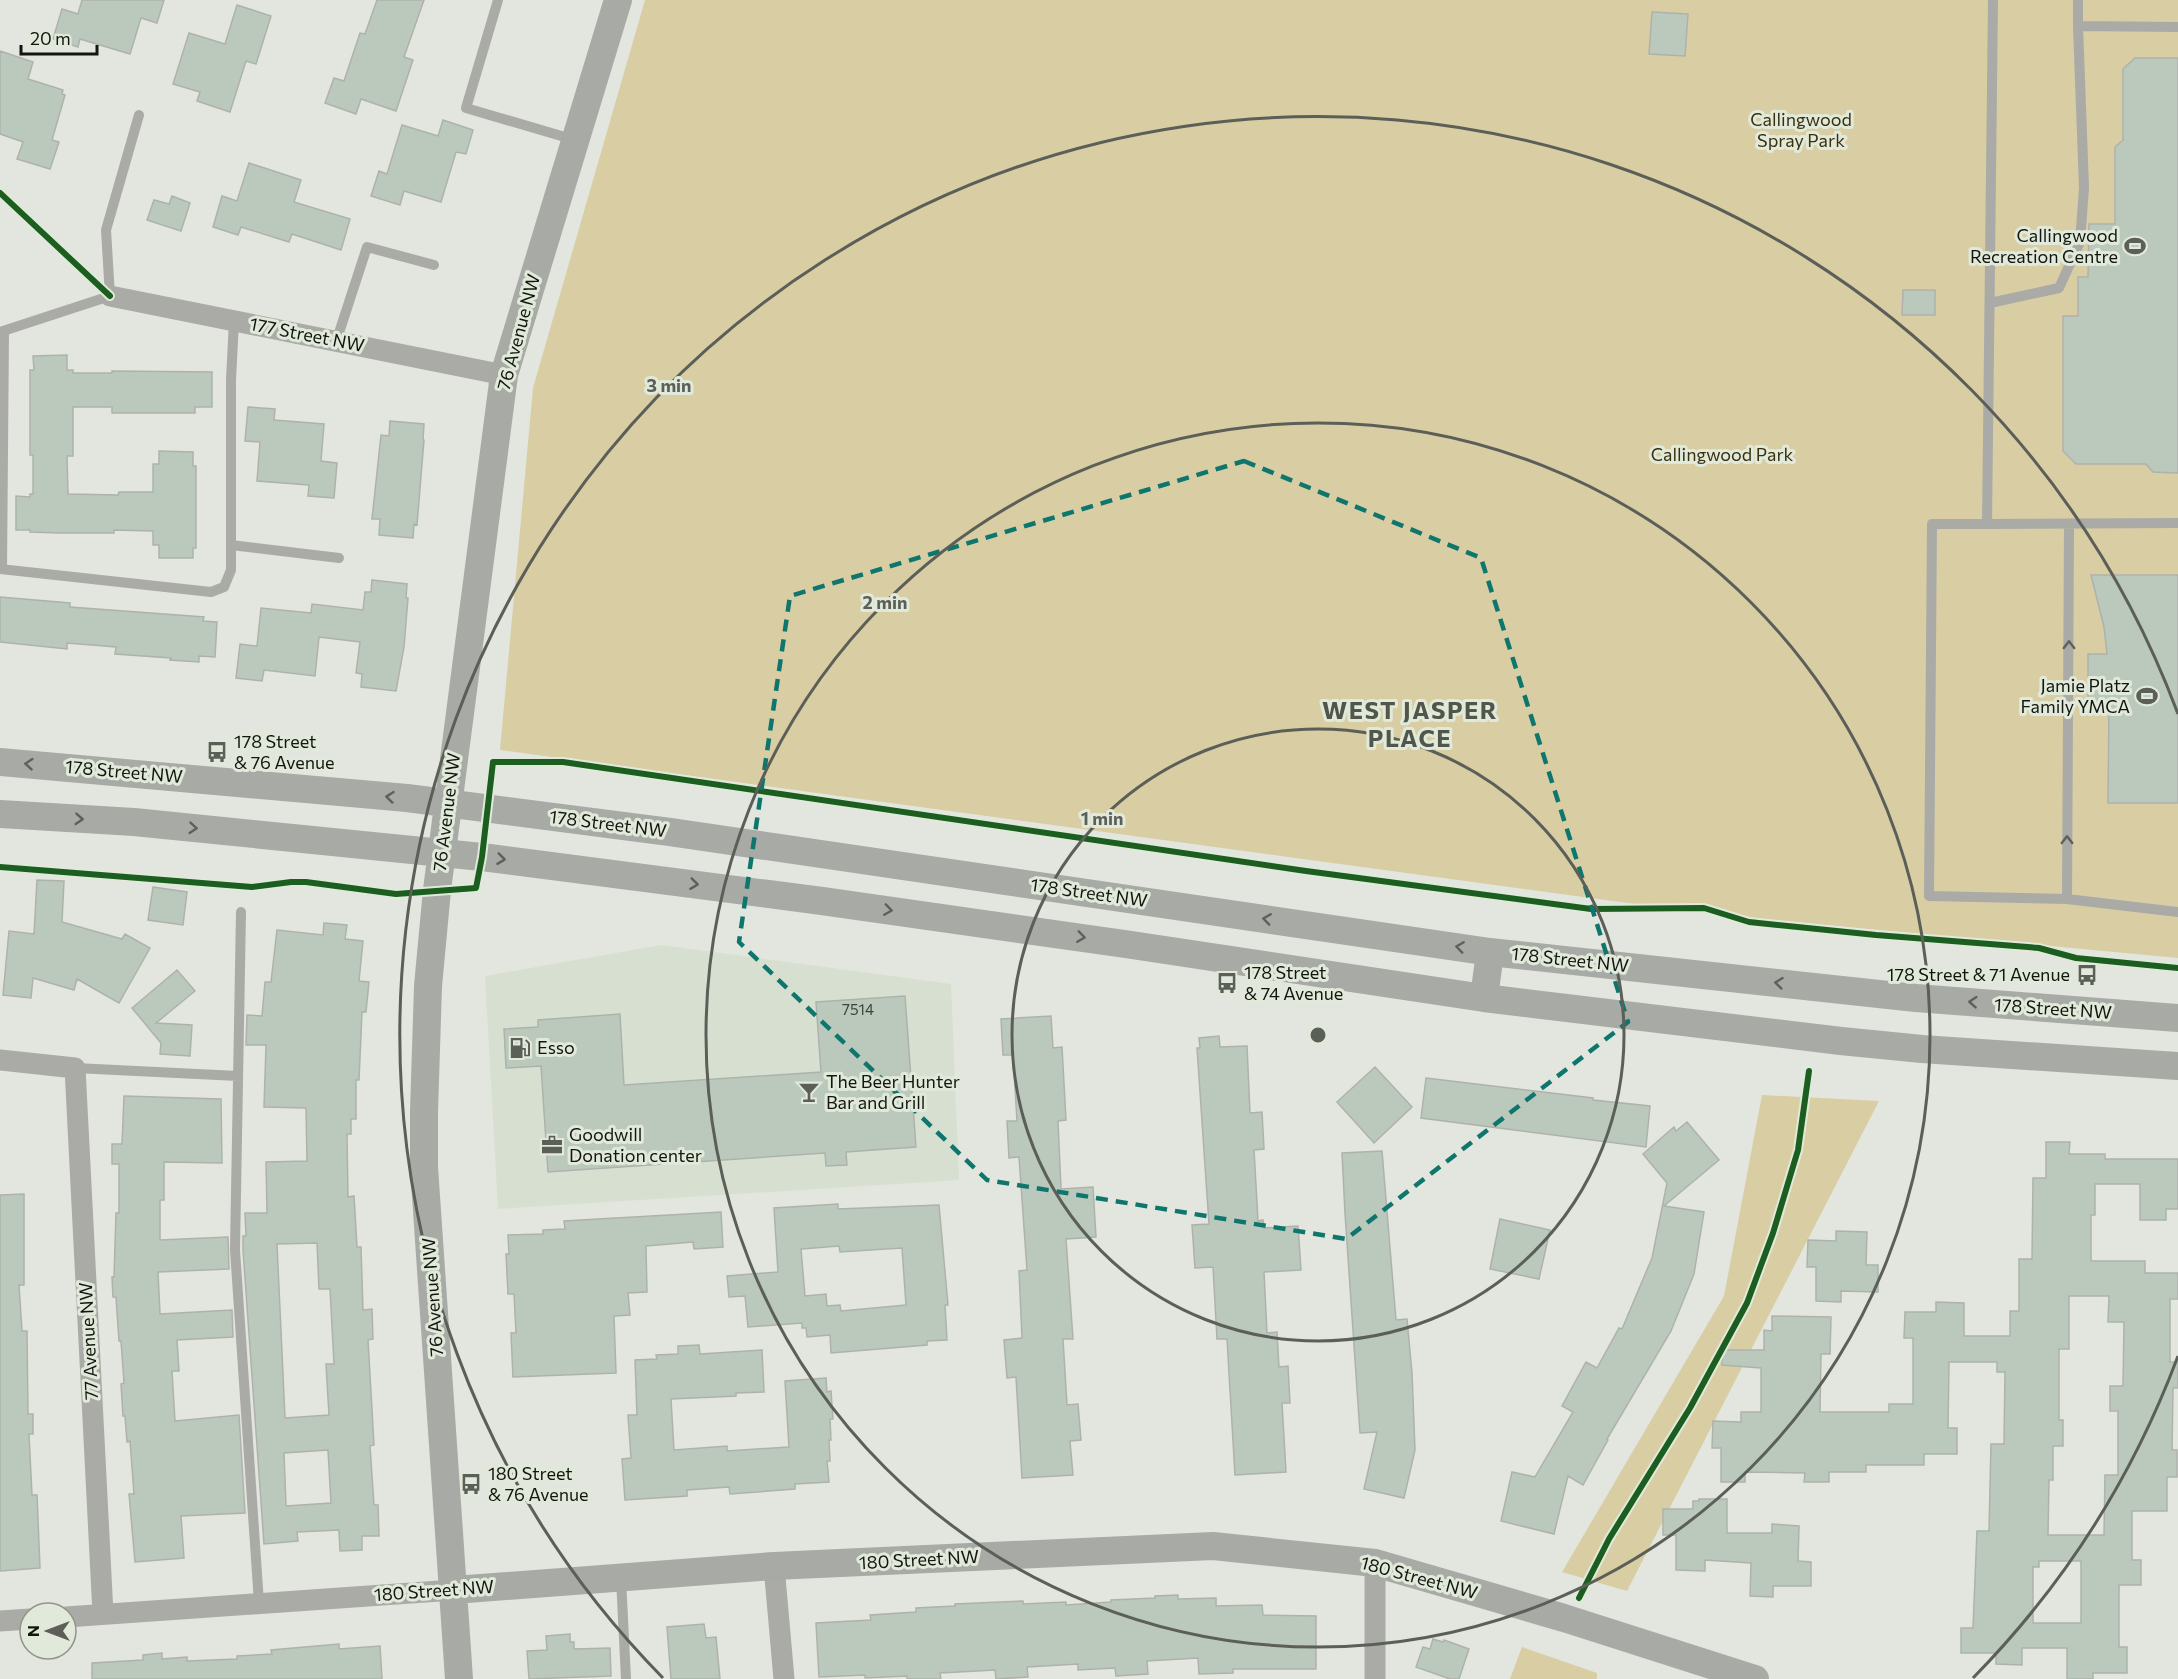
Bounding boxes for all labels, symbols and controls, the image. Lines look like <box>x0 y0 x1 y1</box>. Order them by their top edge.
scale bar <box>21 18 98 56</box>
text: 20 m <box>30 27 71 49</box>
park label: Callingwood Spray Park <box>1750 108 1852 151</box>
place label: Callingwood Recreation Centre <box>1970 224 2118 267</box>
sports icon: Callingwood Recreation Centre <box>2123 234 2147 258</box>
street label: 76 Avenue NW <box>492 271 544 392</box>
street label: 177 Street NW <box>248 312 366 356</box>
text: 3 min <box>646 374 692 396</box>
park label: Callingwood Park <box>1651 443 1794 465</box>
text: 2 min <box>863 591 907 613</box>
one-way arrow <box>2062 641 2075 650</box>
place label: Jamie Platz Family YMCA <box>2021 674 2130 717</box>
sports icon: Jamie Platz Family YMCA <box>2135 684 2159 708</box>
district label: WEST JASPER PLACE <box>1322 695 1498 752</box>
place label: 178 Street & 76 Avenue <box>234 730 335 773</box>
bus stop icon: 178 Street & 76 Avenue <box>205 740 229 764</box>
street label: 76 Avenue NW <box>428 751 464 872</box>
street label: 178 Street NW <box>64 755 184 787</box>
one-way arrow <box>24 758 33 771</box>
one-way arrow <box>386 791 395 804</box>
street label: 178 Street NW <box>548 805 668 841</box>
text: 1 min <box>1081 807 1123 829</box>
one-way arrow <box>75 812 84 825</box>
one-way arrow <box>188 821 197 834</box>
one-way arrow <box>2061 836 2073 845</box>
one-way arrow <box>496 853 505 865</box>
street label: 178 Street NW <box>1029 873 1149 911</box>
one-way arrow <box>690 878 699 890</box>
one-way arrow <box>883 903 892 916</box>
one-way arrow <box>1263 914 1272 926</box>
one-way arrow <box>1076 931 1085 943</box>
one-way arrow <box>1456 942 1465 954</box>
street label: 178 Street NW <box>1510 942 1630 976</box>
place label: 178 Street & 74 Avenue <box>1244 961 1343 1004</box>
place label: 178 Street & 71 Avenue <box>1887 963 2070 985</box>
bus stop icon: 178 Street & 71 Avenue <box>2075 963 2099 987</box>
bus stop icon: 178 Street & 74 Avenue <box>1215 971 1239 995</box>
one-way arrow <box>1775 977 1784 990</box>
street label: 178 Street NW <box>1994 993 2113 1023</box>
one-way arrow <box>1969 996 1978 1009</box>
house number: 7514 <box>842 1000 874 1018</box>
centre of rings <box>1308 1025 1328 1045</box>
fuel station icon: Esso <box>508 1036 532 1060</box>
place label: Esso <box>537 1036 575 1058</box>
place label: The Beer Hunter Bar and Grill <box>826 1070 960 1113</box>
bar icon: The Beer Hunter Bar and Grill <box>797 1080 821 1104</box>
place label: Goodwill Donation center <box>569 1123 702 1166</box>
office icon: Goodwill Donation center <box>540 1133 564 1157</box>
street label: 76 Avenue NW <box>417 1237 447 1357</box>
street label: 77 Avenue NW <box>74 1282 102 1400</box>
place label: 180 Street & 76 Avenue <box>488 1462 589 1505</box>
bus stop icon: 180 Street & 76 Avenue <box>459 1472 483 1496</box>
street label: 180 Street NW <box>858 1545 979 1573</box>
street label: 180 Street NW <box>1358 1551 1480 1603</box>
street label: 180 Street NW <box>373 1575 495 1605</box>
north arrow <box>18 1601 78 1661</box>
text: N <box>23 1625 42 1637</box>

